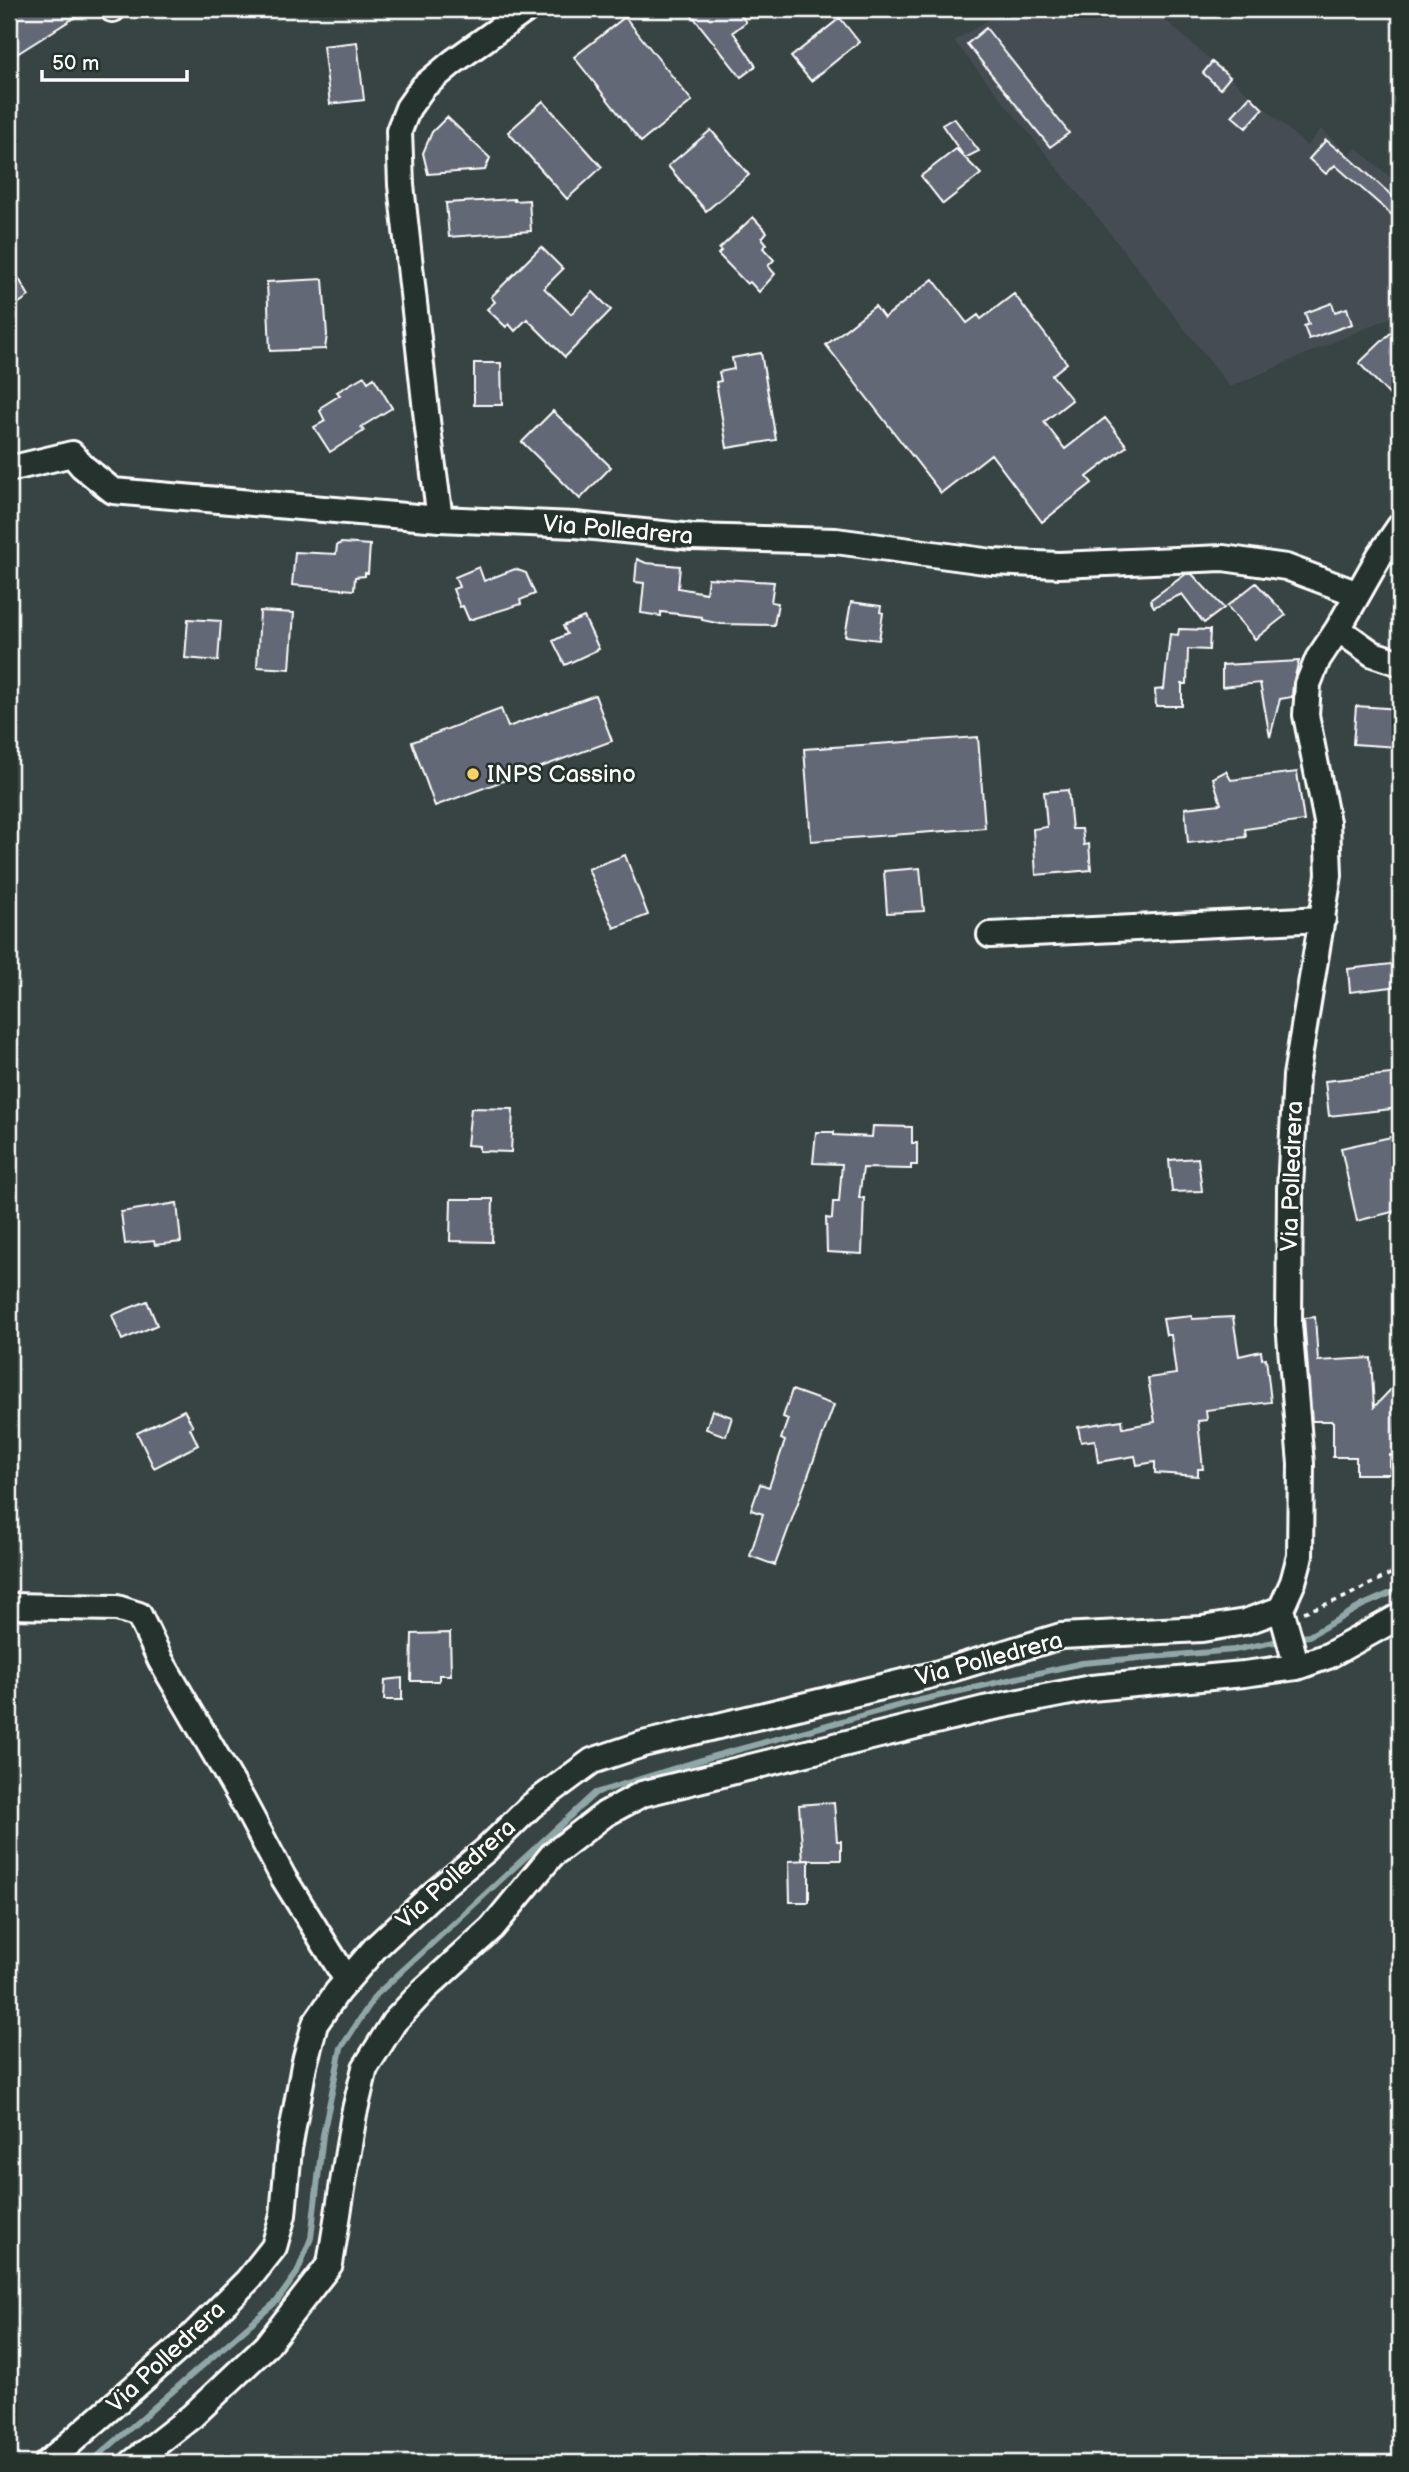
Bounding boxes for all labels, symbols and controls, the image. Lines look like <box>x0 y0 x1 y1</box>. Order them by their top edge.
scale bar <box>42 38 187 82</box>
text: 50 m <box>52 51 99 76</box>
street label: Via Polledrera <box>542 509 694 551</box>
place label: INPS Cassino <box>487 760 636 789</box>
marker: INPS Cassino <box>465 766 481 782</box>
street label: Via Polledrera <box>1275 1100 1309 1252</box>
street label: Via Polledrera <box>912 1625 1066 1693</box>
street label: Via Polledrera <box>390 1813 522 1935</box>
street label: Via Polledrera <box>101 2295 231 2419</box>

